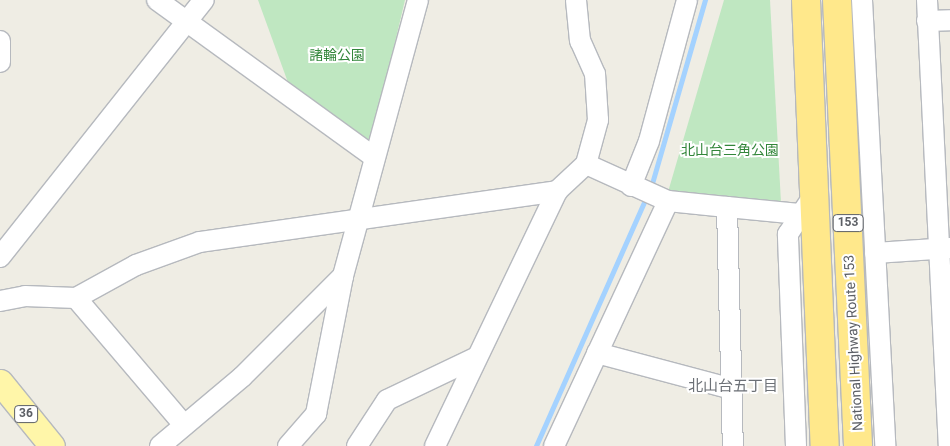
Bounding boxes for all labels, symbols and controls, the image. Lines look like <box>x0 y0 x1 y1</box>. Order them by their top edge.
park label: 諸輪公園 <box>309 47 365 63</box>
park label: 北山台三角公園 <box>681 142 779 158</box>
road number: 153 <box>832 214 864 232</box>
street label: National Highway Route 153 <box>840 255 866 431</box>
district label: 北山台五丁目 <box>688 378 778 396</box>
road number: 36 <box>14 404 38 424</box>

